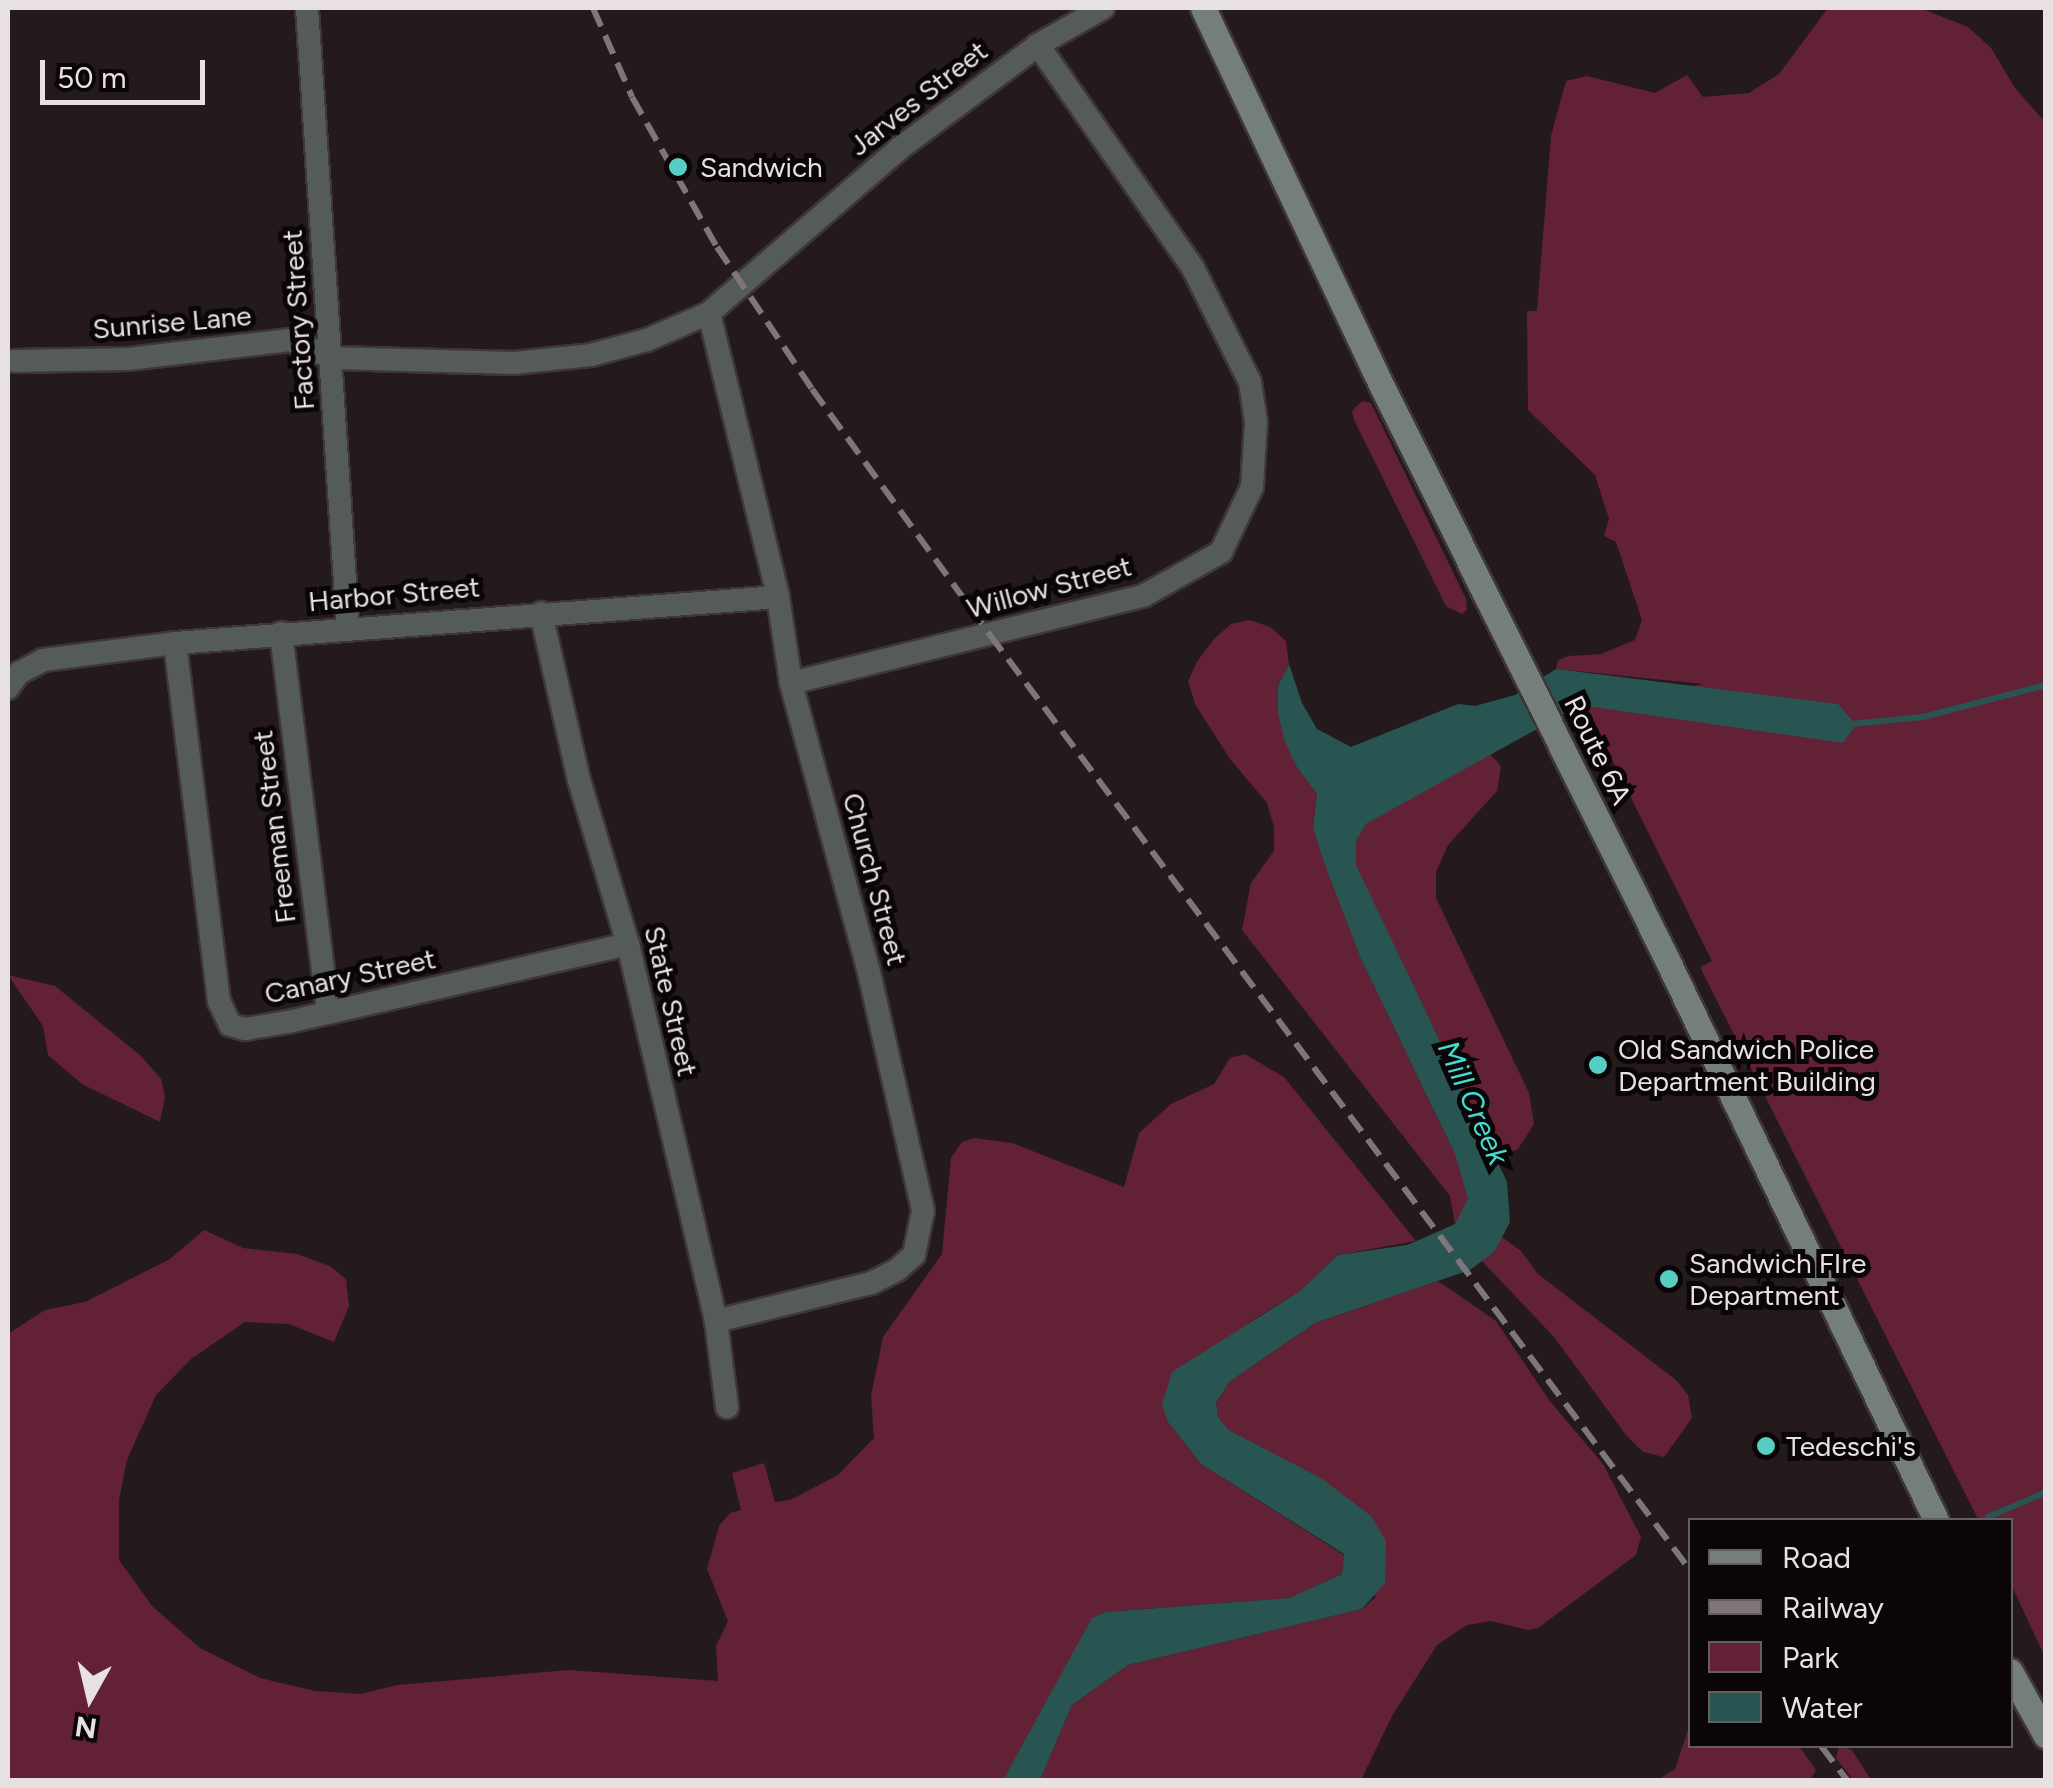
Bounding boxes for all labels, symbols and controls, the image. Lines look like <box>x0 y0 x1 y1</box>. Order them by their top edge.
street label: Jarves Street <box>842 34 994 162</box>
scale bar <box>45 40 210 102</box>
text: 50 m <box>57 59 126 96</box>
place label: Sandwich <box>700 150 823 184</box>
marker: Sandwich <box>665 154 691 180</box>
street label: Factory Street <box>275 229 321 411</box>
street label: Sunrise Lane <box>91 298 253 346</box>
street label: Willow Street <box>963 549 1135 625</box>
street label: Harbor Street <box>307 570 481 618</box>
street label: Route 6A <box>1557 690 1639 810</box>
street label: Freeman Street <box>246 729 302 925</box>
street label: Church Street <box>836 789 914 969</box>
street label: State Street <box>637 923 705 1079</box>
street label: Canary Street <box>261 941 439 1011</box>
place label: Old Sandwich Police Department Building <box>1618 1032 1876 1098</box>
water label: Mill Creek <box>1430 1035 1516 1171</box>
marker: Old Sandwich Police Department Building <box>1587 1054 1609 1076</box>
place label: Sandwich FIre Department <box>1689 1246 1866 1312</box>
marker: Sandwich FIre Department <box>1658 1268 1680 1290</box>
place label: Tedeschi's <box>1786 1429 1916 1463</box>
marker: Tedeschi's <box>1755 1435 1777 1457</box>
legend <box>1688 1518 2013 1748</box>
text: Road <box>1782 1539 1851 1576</box>
text: Railway <box>1782 1589 1884 1626</box>
text: Park <box>1782 1639 1839 1676</box>
north arrow <box>40 1648 140 1748</box>
text: Water <box>1782 1689 1863 1726</box>
text: N <box>73 1709 99 1746</box>

